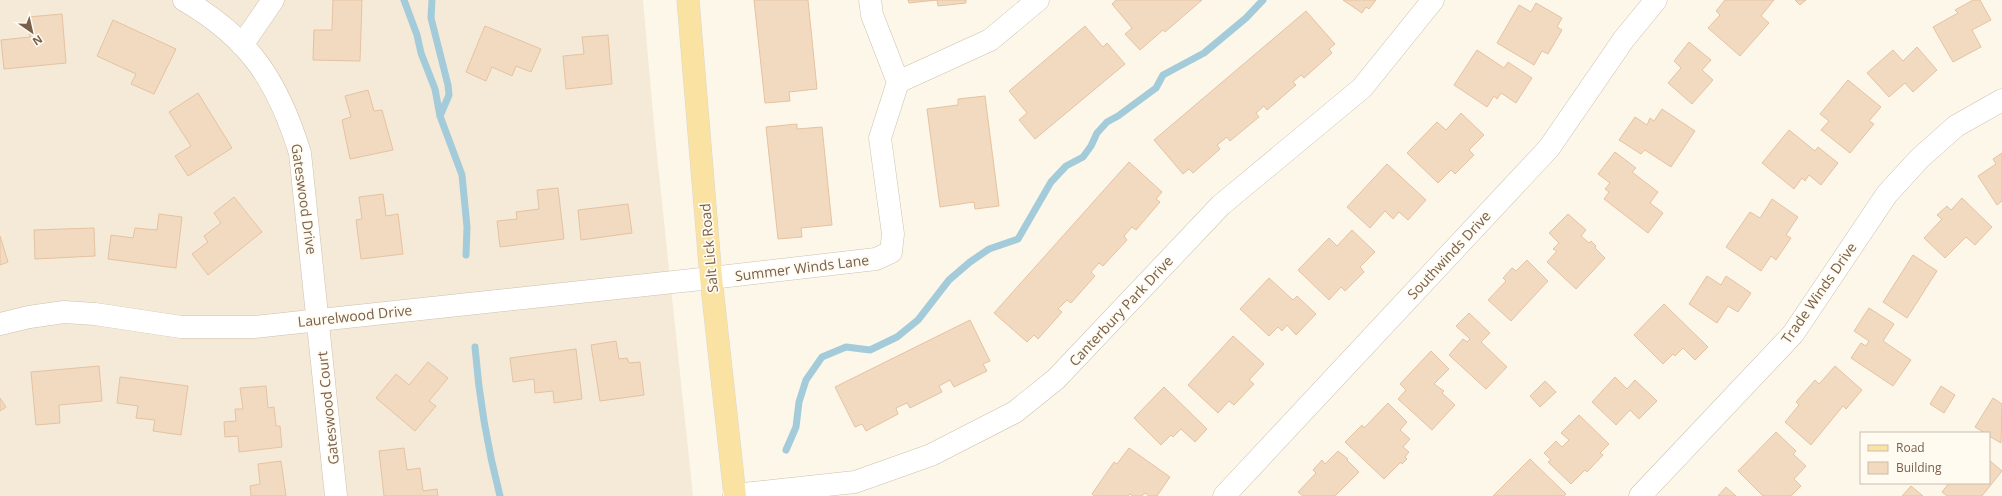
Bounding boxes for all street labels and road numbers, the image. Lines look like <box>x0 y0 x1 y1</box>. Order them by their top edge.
street label: Gateswood Drive <box>287 142 322 256</box>
street label: Salt Lick Road <box>695 203 722 293</box>
street label: Southwinds Drive <box>1403 206 1495 303</box>
street label: Trade Winds Drive <box>1777 238 1861 347</box>
street label: Summer Winds Lane <box>734 250 870 285</box>
street label: Canterbury Park Drive <box>1064 251 1177 370</box>
street label: Laurelwood Drive <box>297 300 413 331</box>
street label: Gateswood Court <box>312 350 343 466</box>

